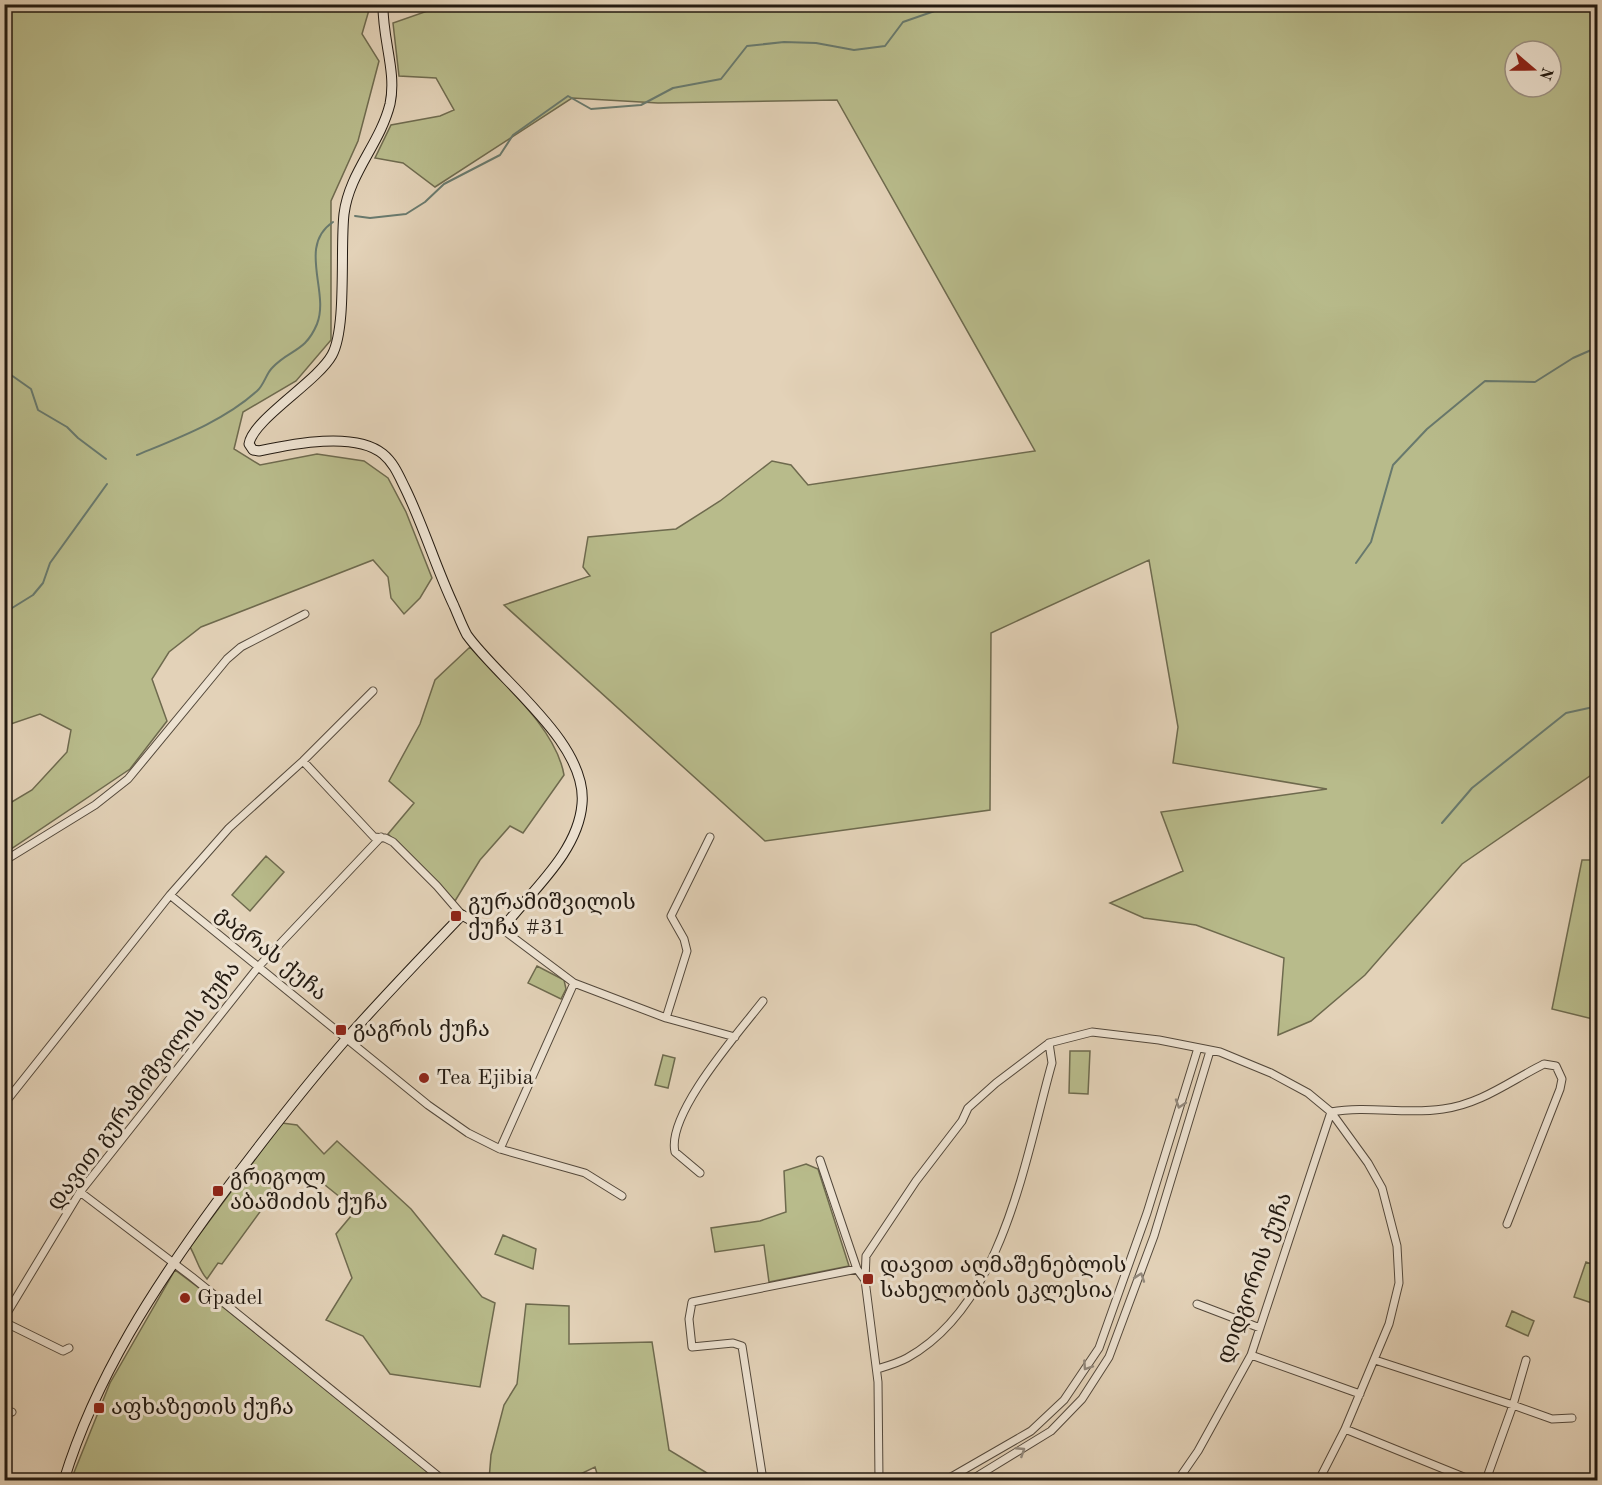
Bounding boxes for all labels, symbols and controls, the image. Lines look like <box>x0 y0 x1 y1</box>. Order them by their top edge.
north arrow <box>1503 39 1563 99</box>
text: N <box>1535 65 1555 83</box>
place label: გურამიშვილის ქუჩა #31 <box>468 892 636 940</box>
street label: გაგრას ქუჩა <box>211 903 331 1006</box>
marker: გურამიშვილის ქუჩა #31 <box>449 909 463 923</box>
street label: დავით გურამიშვილის ქუჩა <box>43 958 245 1215</box>
place label: გაგრის ქუჩა <box>353 1019 490 1042</box>
marker: გაგრის ქუჩა <box>334 1023 348 1037</box>
place label: Tea Ejibia <box>436 1067 534 1089</box>
marker: Tea Ejibia <box>417 1071 431 1085</box>
one-way arrow <box>1175 1098 1188 1109</box>
place label: გრიგოლ აბაშიძის ქუჩა <box>230 1167 388 1215</box>
marker: გრიგოლ აბაშიძის ქუჩა <box>211 1184 225 1198</box>
street label: დიდგორის ქუჩა <box>1214 1190 1297 1367</box>
place label: დავით აღმაშენებლის სახელობის ეკლესია <box>880 1254 1127 1303</box>
marker: დავით აღმაშენებლის სახელობის ეკლესია <box>861 1272 875 1286</box>
one-way arrow <box>1132 1272 1145 1283</box>
place label: Gpadel <box>197 1287 263 1309</box>
marker: Gpadel <box>178 1291 192 1305</box>
one-way arrow <box>1083 1359 1094 1370</box>
place label: აფხაზეთის ქუჩა <box>111 1397 294 1420</box>
marker: აფხაზეთის ქუჩა <box>92 1401 106 1415</box>
one-way arrow <box>1014 1447 1025 1458</box>

